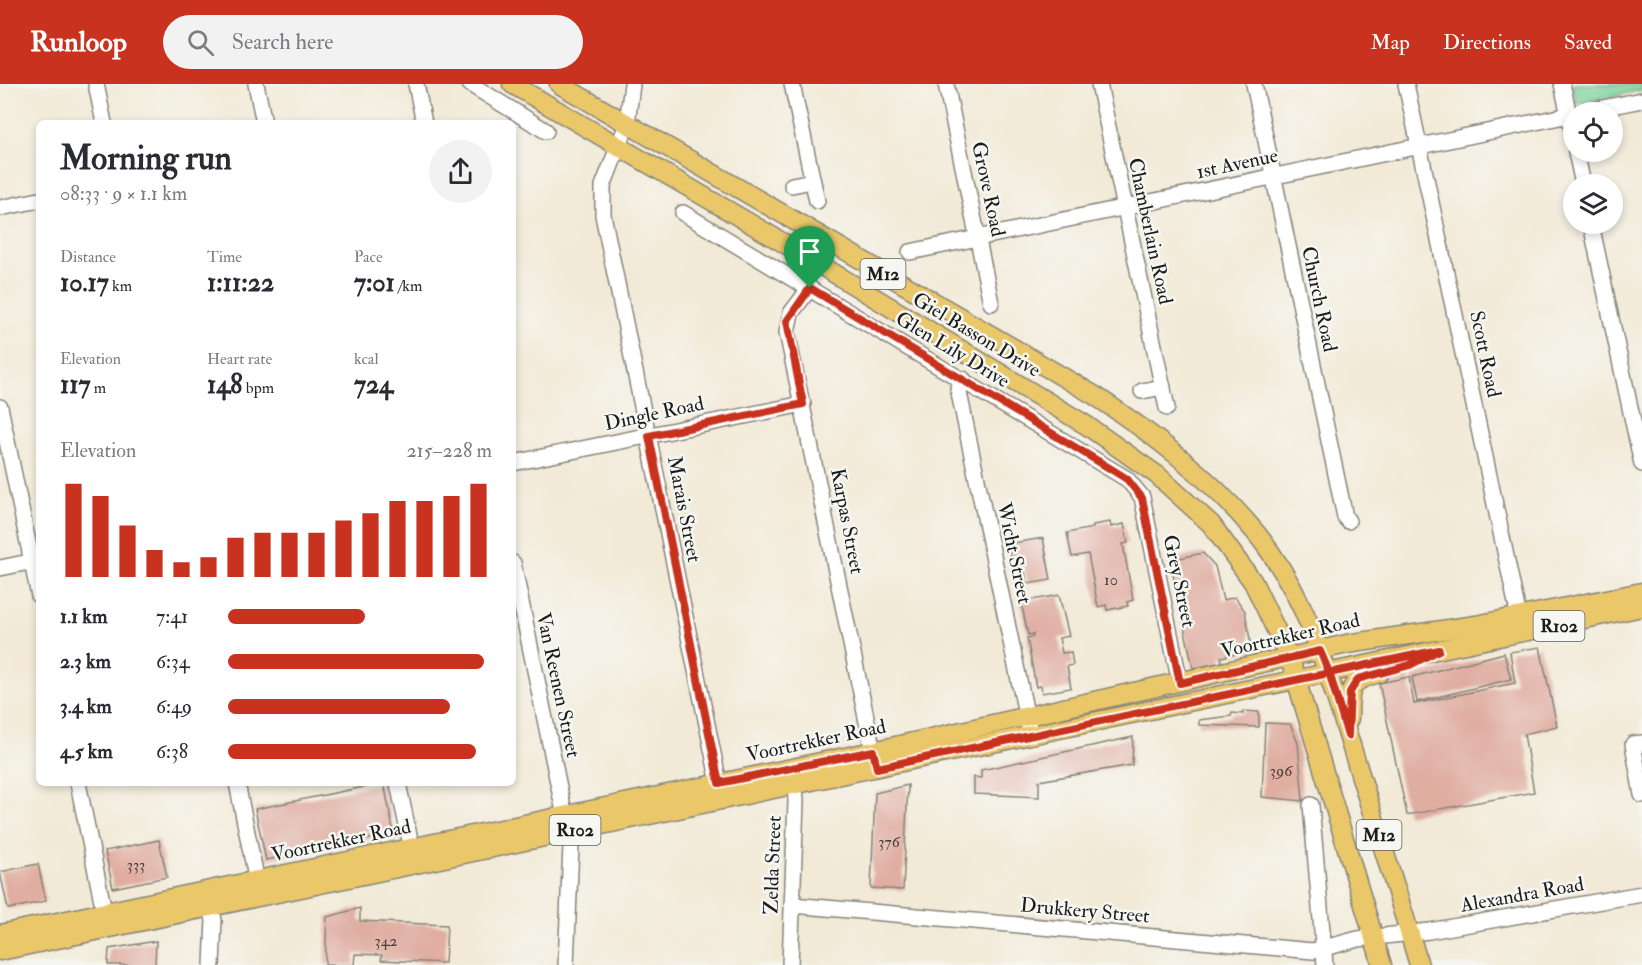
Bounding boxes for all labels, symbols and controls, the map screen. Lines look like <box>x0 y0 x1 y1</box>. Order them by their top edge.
search box <box>163 15 583 69</box>
text: Runloop <box>30 25 127 60</box>
icon: search <box>184 26 217 59</box>
text: Search here <box>232 28 334 56</box>
text: Map <box>1370 29 1410 56</box>
text: Directions <box>1443 29 1531 56</box>
text: Saved <box>1564 29 1612 56</box>
map controls <box>1563 102 1623 234</box>
button: locate <box>1563 102 1623 162</box>
text: Morning run <box>60 138 232 179</box>
street label: Grove Road <box>966 139 1011 239</box>
button: share <box>429 140 492 203</box>
street label: 1st Avenue <box>1194 143 1280 184</box>
street label: Chamberlain Road <box>1123 155 1178 307</box>
button: layers <box>1563 174 1623 234</box>
text: 08:33 · 9 × 1.1 km <box>60 181 187 206</box>
pin <box>784 226 835 288</box>
icon: arrive <box>793 235 826 268</box>
street label: Church Road <box>1296 244 1343 354</box>
text: Distance <box>60 247 116 267</box>
text: Time <box>207 247 242 267</box>
text: Pace <box>354 247 383 267</box>
road number: M12 <box>860 259 906 289</box>
text: 10.17 <box>60 267 109 299</box>
text: 1:11:22 <box>207 267 274 299</box>
text: 7:01 <box>354 267 395 299</box>
text: km <box>109 276 132 296</box>
text: /km <box>395 276 422 296</box>
street label: Giel Basson Drive <box>908 286 1045 382</box>
street label: Glen Lily Drive <box>891 306 1014 393</box>
street label: Scott Road <box>1464 309 1507 400</box>
text: Elevation <box>60 349 121 369</box>
text: Heart rate <box>207 349 272 369</box>
text: kcal <box>354 349 379 369</box>
text: 117 <box>60 369 91 401</box>
text: 148 <box>207 369 243 401</box>
text: 724 <box>354 369 393 401</box>
text: m <box>91 378 106 398</box>
text: bpm <box>243 378 274 398</box>
street label: Dingle Road <box>602 391 706 436</box>
text: Elevation <box>60 438 136 463</box>
text: 215–228 m <box>406 438 492 463</box>
street label: Marais Street <box>662 454 707 565</box>
street label: Karpas Street <box>824 466 870 577</box>
street label: Wicht Street <box>991 499 1038 607</box>
street label: Grey Street <box>1158 533 1202 630</box>
house number: 10 <box>1104 570 1118 590</box>
text: 1.1 km <box>60 604 107 629</box>
text: 7:41 <box>156 604 188 629</box>
street label: Voortrekker Road <box>1218 607 1362 664</box>
street label: Van Reenen Street <box>531 610 586 760</box>
road number: R102 <box>1534 611 1584 641</box>
text: 2.3 km <box>60 649 111 674</box>
text: 6:34 <box>156 649 189 674</box>
text: 3.4 km <box>60 694 112 719</box>
text: 6:49 <box>156 694 192 719</box>
street label: Voortrekker Road <box>744 713 888 767</box>
text: 4.5 km <box>60 739 113 764</box>
text: 6:38 <box>156 739 188 764</box>
house number: 396 <box>1270 761 1293 781</box>
street label: Voortrekker Road <box>269 813 413 867</box>
road number: R102 <box>550 815 600 845</box>
street label: Zelda Street <box>758 815 787 915</box>
road number: M12 <box>1356 820 1402 850</box>
house number: 376 <box>878 832 901 852</box>
house number: 333 <box>127 855 145 875</box>
street label: Alexandra Road <box>1457 871 1586 918</box>
street label: Drukkery Street <box>1019 892 1151 929</box>
house number: 342 <box>375 931 397 951</box>

